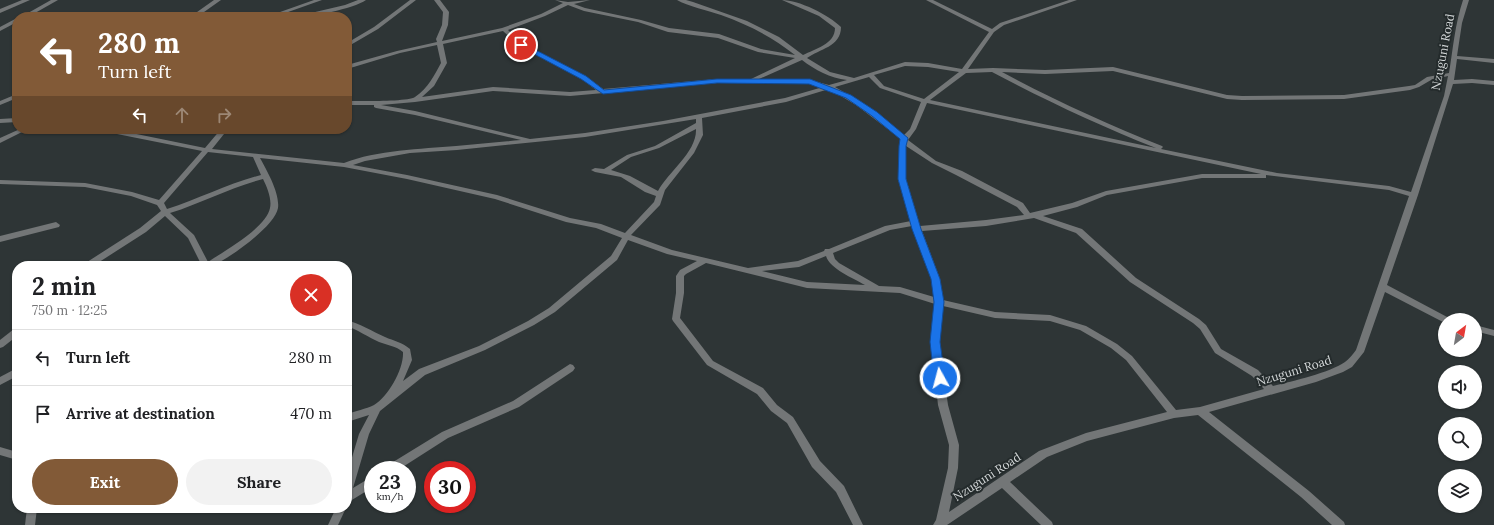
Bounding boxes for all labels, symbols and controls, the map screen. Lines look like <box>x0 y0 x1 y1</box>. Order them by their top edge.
street label: Nzuguni Road <box>1428 12 1457 92</box>
text: 280 m <box>98 25 180 61</box>
icon: left <box>32 28 84 80</box>
pin <box>504 28 538 62</box>
icon: arrive <box>510 34 532 56</box>
text: Turn left <box>98 60 171 83</box>
icon: left <box>129 104 151 126</box>
icon: ahead <box>171 104 193 126</box>
icon: right <box>213 104 235 126</box>
text: 2 min <box>32 271 96 302</box>
button: close <box>290 274 332 316</box>
text: 750 m · 12:25 <box>32 302 107 319</box>
north arrow <box>1438 313 1482 357</box>
map controls <box>1438 313 1482 513</box>
icon: left <box>32 347 54 369</box>
text: Turn left <box>66 348 130 367</box>
text: 280 m <box>289 348 332 367</box>
street label: Nzuguni Road <box>1254 352 1333 389</box>
position arrow <box>919 357 961 399</box>
button: sound <box>1438 365 1482 409</box>
icon: arrive <box>32 403 54 425</box>
text: Arrive at destination <box>66 404 215 423</box>
text: 470 m <box>290 404 332 423</box>
button: search <box>1438 417 1482 461</box>
street label: Nzuguni Road <box>950 449 1023 504</box>
button: Exit <box>32 459 178 505</box>
button: Share <box>186 459 332 505</box>
speed limit sign: 30 <box>424 461 476 513</box>
text: 23 <box>379 469 401 494</box>
button: layers <box>1438 469 1482 513</box>
text: km/h <box>376 490 404 503</box>

